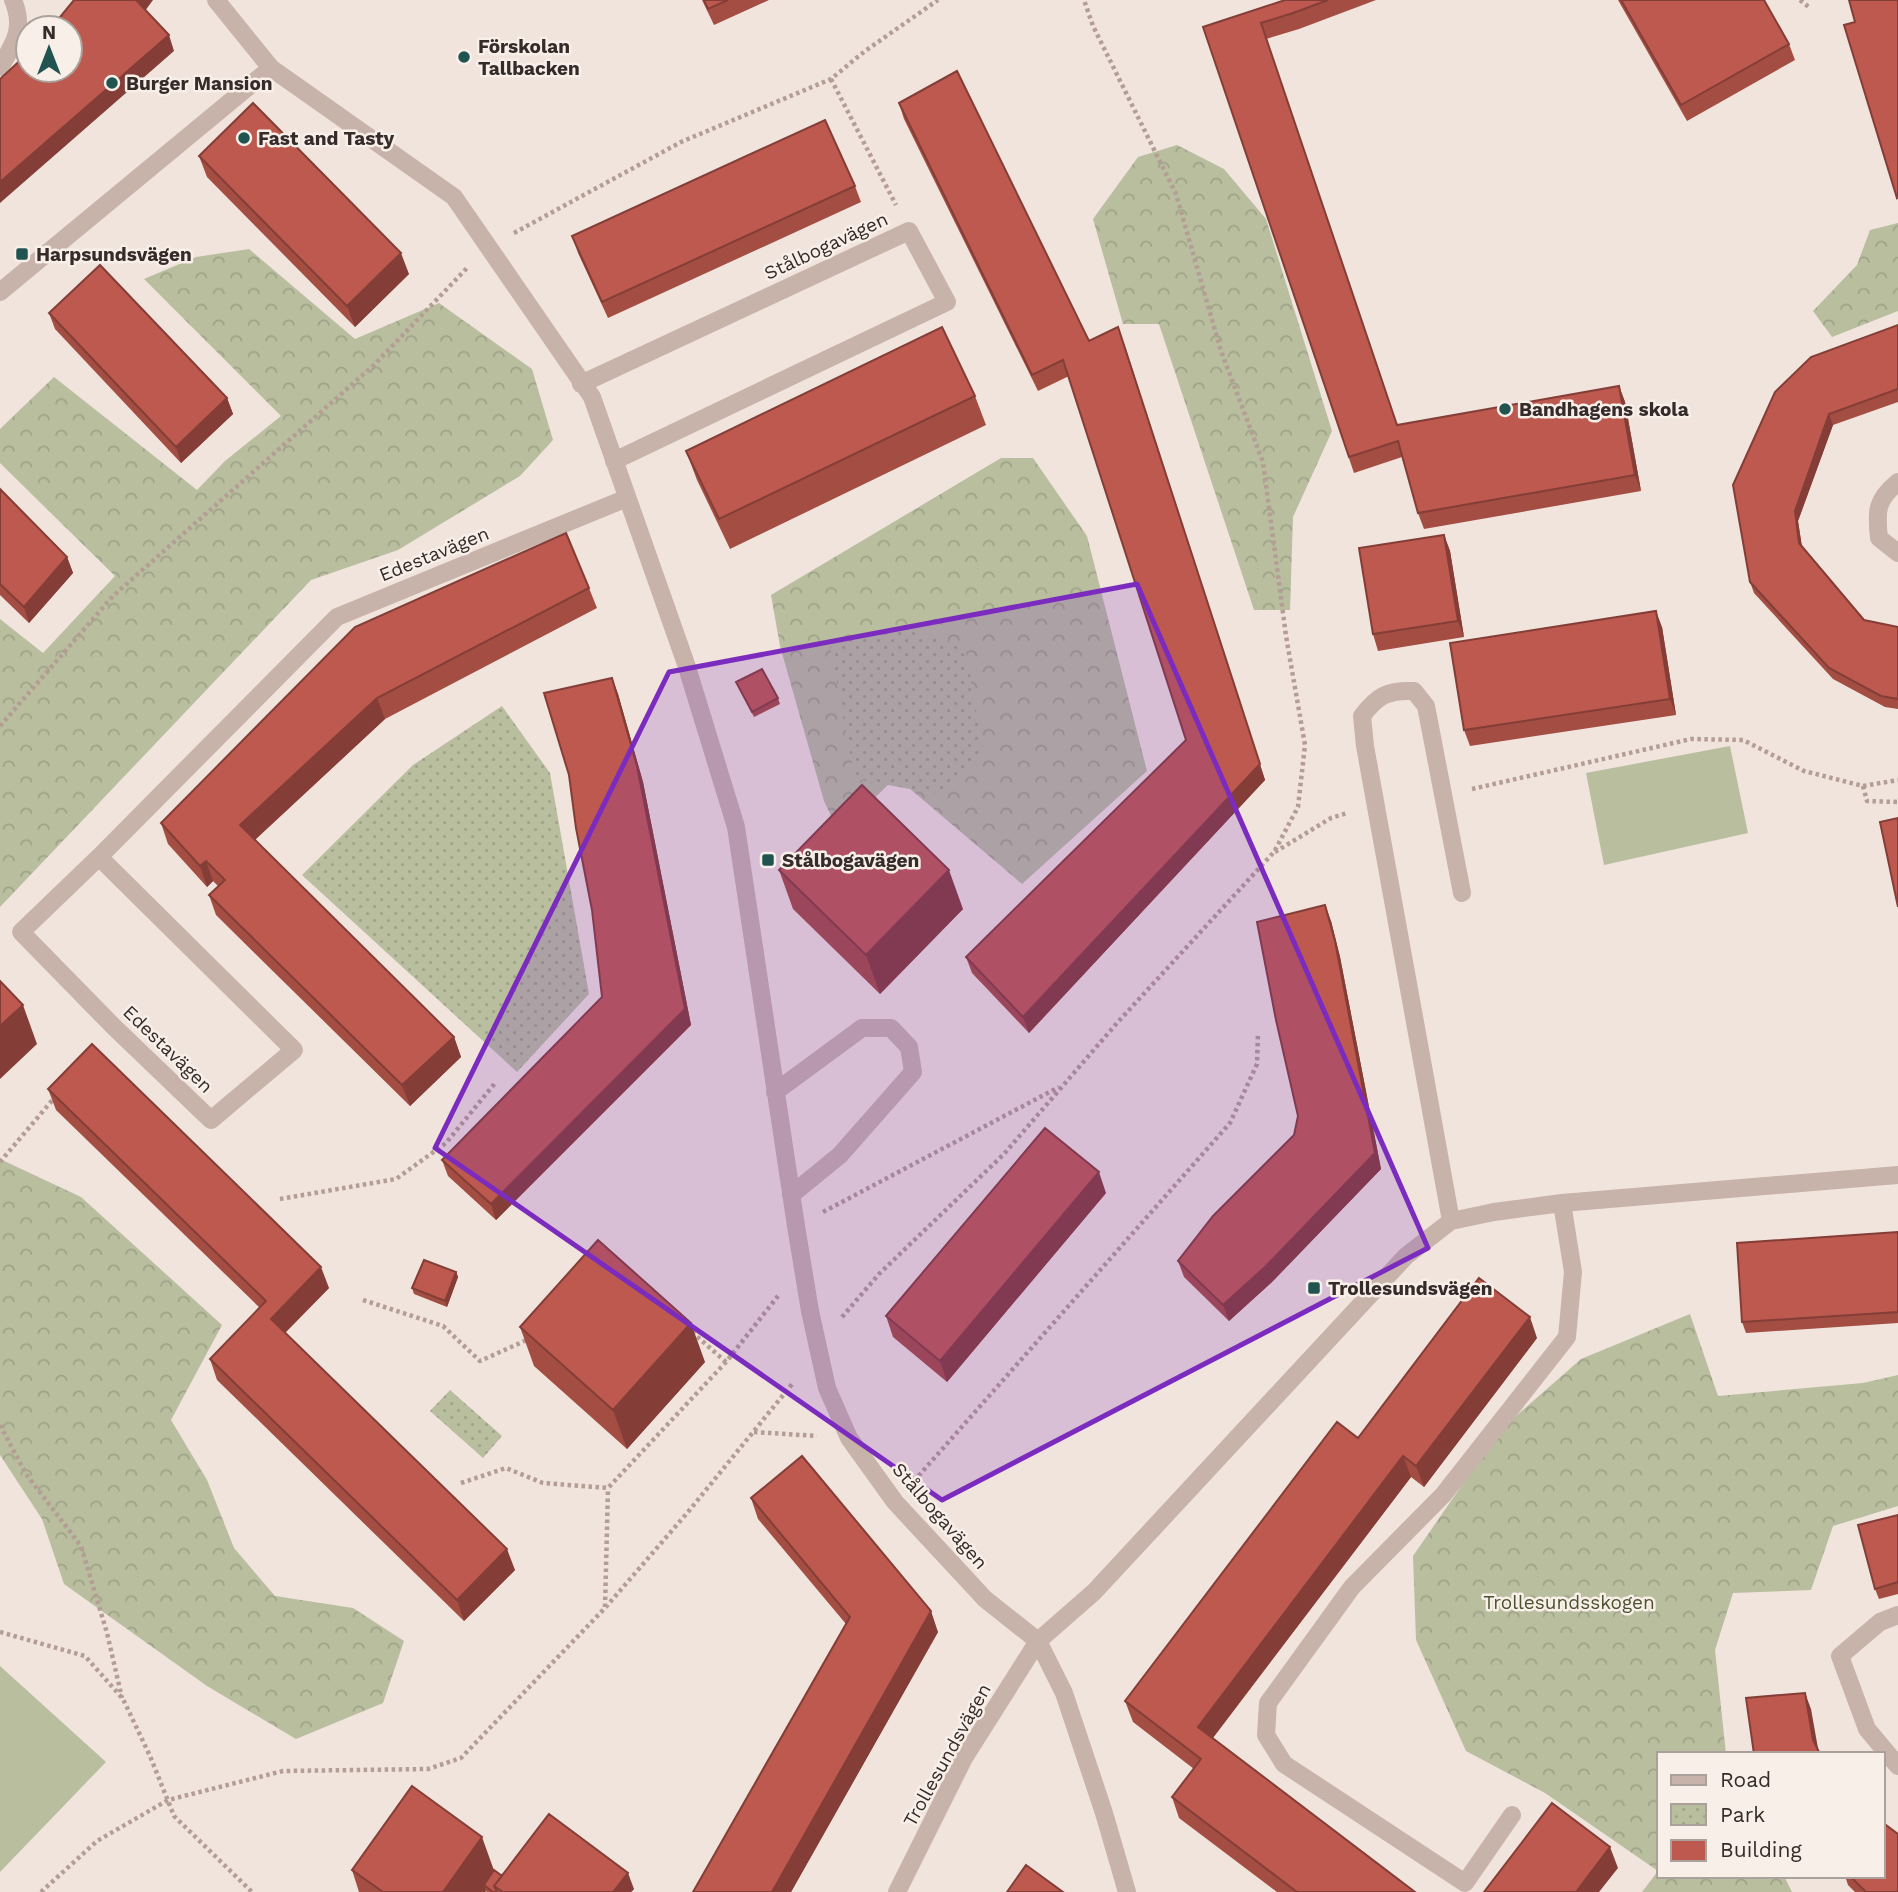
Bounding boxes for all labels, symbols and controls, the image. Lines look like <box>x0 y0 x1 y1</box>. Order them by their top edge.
north arrow <box>14 14 84 84</box>
text: N <box>42 21 56 44</box>
place label: Förskolan Tallbacken <box>478 35 580 80</box>
marker: Förskolan Tallbacken <box>456 49 472 65</box>
place label: Burger Mansion <box>126 72 273 95</box>
marker: Burger Mansion <box>104 75 120 91</box>
place label: Fast and Tasty <box>258 127 395 150</box>
marker: Fast and Tasty <box>236 130 252 146</box>
street label: Stålbogavägen <box>761 207 891 285</box>
place label: Harpsundsvägen <box>36 243 192 266</box>
marker: Harpsundsvägen <box>14 246 30 262</box>
place label: Bandhagens skola <box>1519 398 1689 421</box>
marker: Bandhagens skola <box>1497 401 1513 417</box>
street label: Edestavägen <box>376 522 492 586</box>
place label: Stålbogavägen <box>782 849 919 872</box>
marker: Stålbogavägen <box>760 852 776 868</box>
street label: Edestavägen <box>118 1000 218 1098</box>
place label: Trollesundsvägen <box>1328 1277 1493 1300</box>
marker: Trollesundsvägen <box>1306 1280 1322 1296</box>
street label: Stålbogavägen <box>887 1458 993 1574</box>
park label: Trollesundsskogen <box>1483 1591 1655 1614</box>
street label: Trollesundsvägen <box>898 1679 996 1831</box>
legend <box>1657 1752 1884 1878</box>
text: Road <box>1720 1767 1771 1792</box>
text: Park <box>1720 1802 1765 1827</box>
text: Building <box>1720 1837 1802 1862</box>

